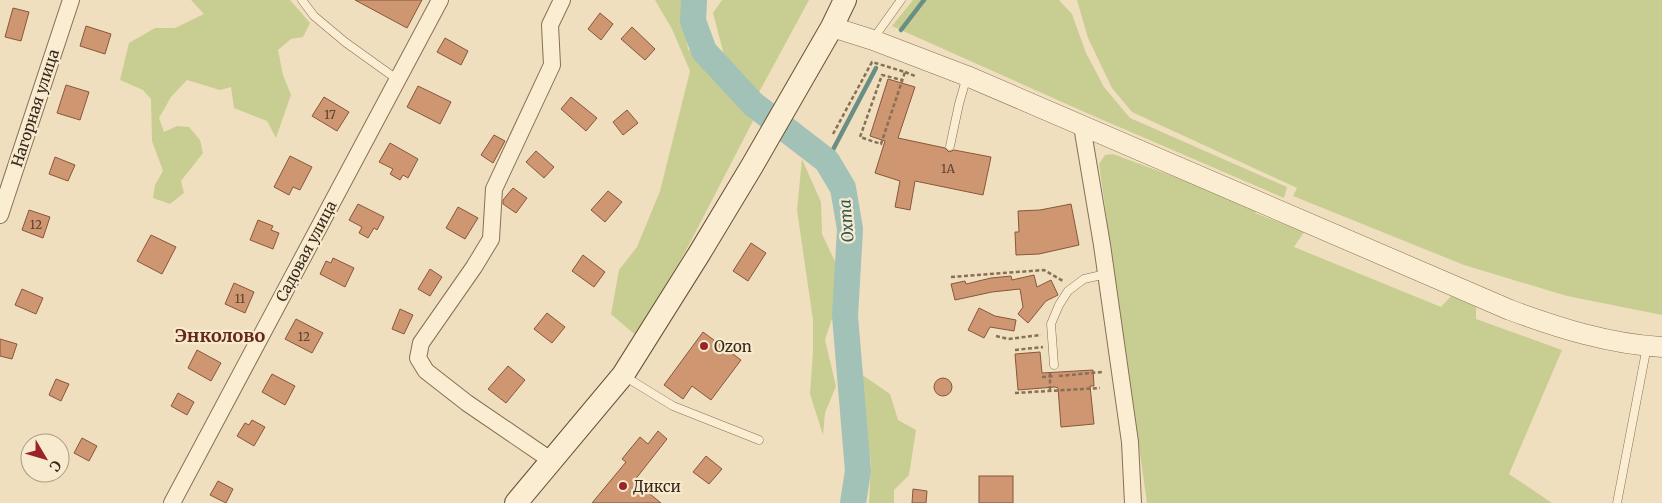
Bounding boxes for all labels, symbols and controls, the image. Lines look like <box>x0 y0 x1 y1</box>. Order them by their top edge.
street label: Нагорная улица <box>7 47 63 169</box>
house number: 17 <box>324 107 336 122</box>
house number: 1А <box>941 161 956 176</box>
street label: Садовая улица <box>271 197 341 305</box>
water label: Охта <box>834 199 858 243</box>
house number: 12 <box>30 217 42 232</box>
house number: 11 <box>235 291 246 306</box>
district label: Энколово <box>175 324 265 347</box>
house number: 12 <box>298 329 310 344</box>
place label: Ozon <box>714 337 752 356</box>
marker: Ozon <box>698 340 710 352</box>
north arrow <box>20 433 70 483</box>
text: С <box>45 457 65 475</box>
place label: Дикси <box>633 477 681 496</box>
marker: Дикси <box>617 480 629 492</box>

